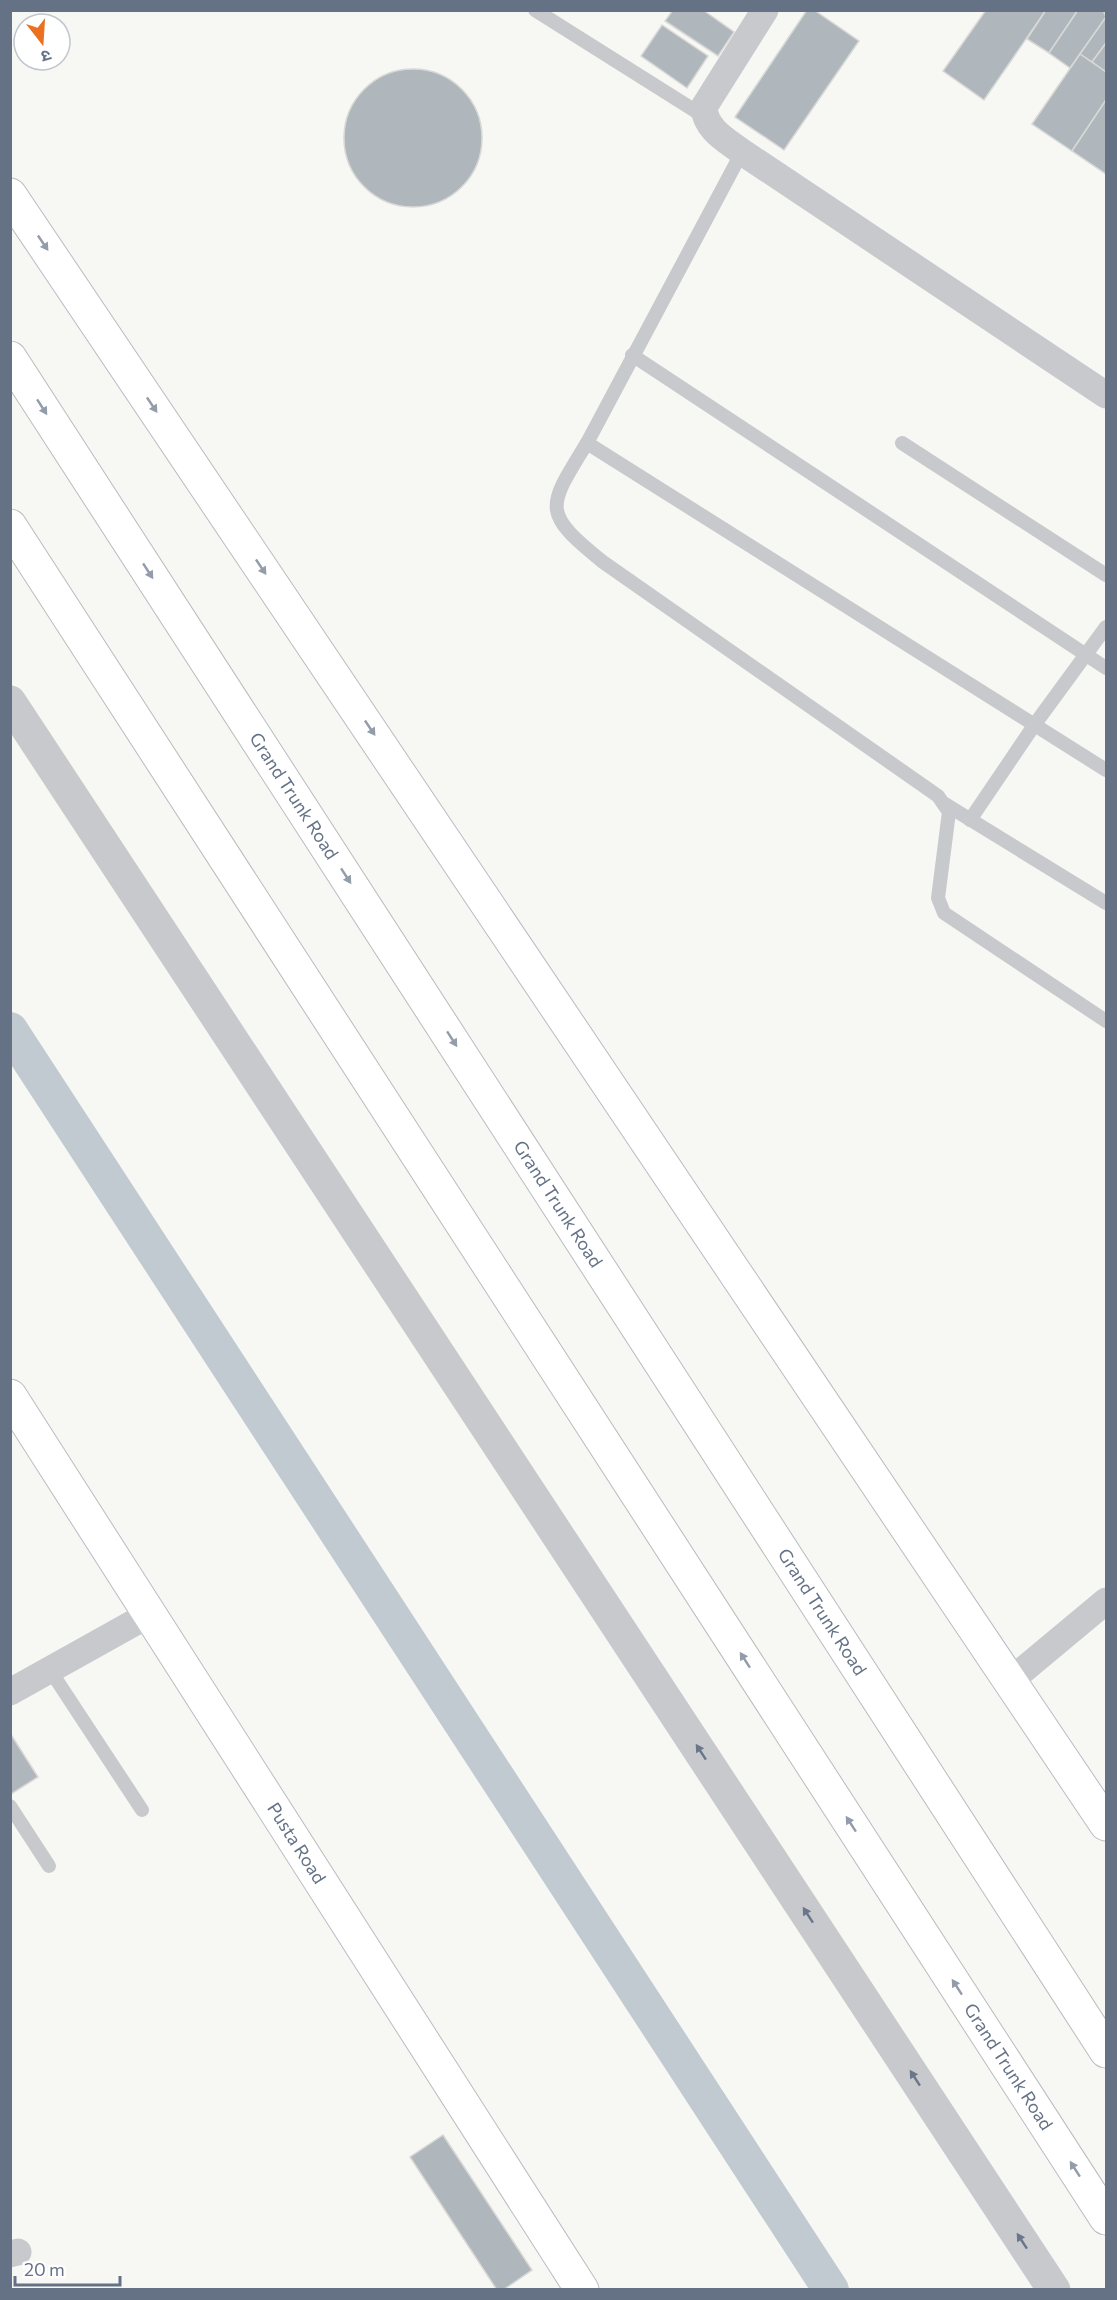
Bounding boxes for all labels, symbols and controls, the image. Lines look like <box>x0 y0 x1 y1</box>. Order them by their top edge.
north arrow <box>12 12 72 72</box>
text: उ <box>39 46 54 67</box>
one-way arrow <box>37 235 48 251</box>
one-way arrow <box>146 397 157 413</box>
one-way arrow <box>37 399 48 415</box>
one-way arrow <box>255 558 267 574</box>
one-way arrow <box>143 563 154 579</box>
one-way arrow <box>364 720 376 736</box>
street label: Grand Trunk Road <box>245 728 344 863</box>
one-way arrow <box>340 867 351 884</box>
one-way arrow <box>446 1031 457 1047</box>
street label: Grand Trunk Road <box>510 1136 608 1271</box>
street label: Grand Trunk Road <box>774 1544 872 1679</box>
one-way arrow <box>740 1652 751 1668</box>
one-way arrow <box>696 1744 707 1760</box>
street label: Pusta Road <box>263 1798 331 1887</box>
one-way arrow <box>846 1816 857 1832</box>
one-way arrow <box>803 1907 814 1923</box>
one-way arrow <box>952 1979 963 1996</box>
street label: Grand Trunk Road <box>960 1999 1058 2134</box>
one-way arrow <box>909 2070 921 2086</box>
one-way arrow <box>1069 2160 1080 2177</box>
one-way arrow <box>1017 2232 1028 2249</box>
scale bar <box>15 2249 120 2287</box>
text: 20 m <box>24 2258 65 2280</box>

